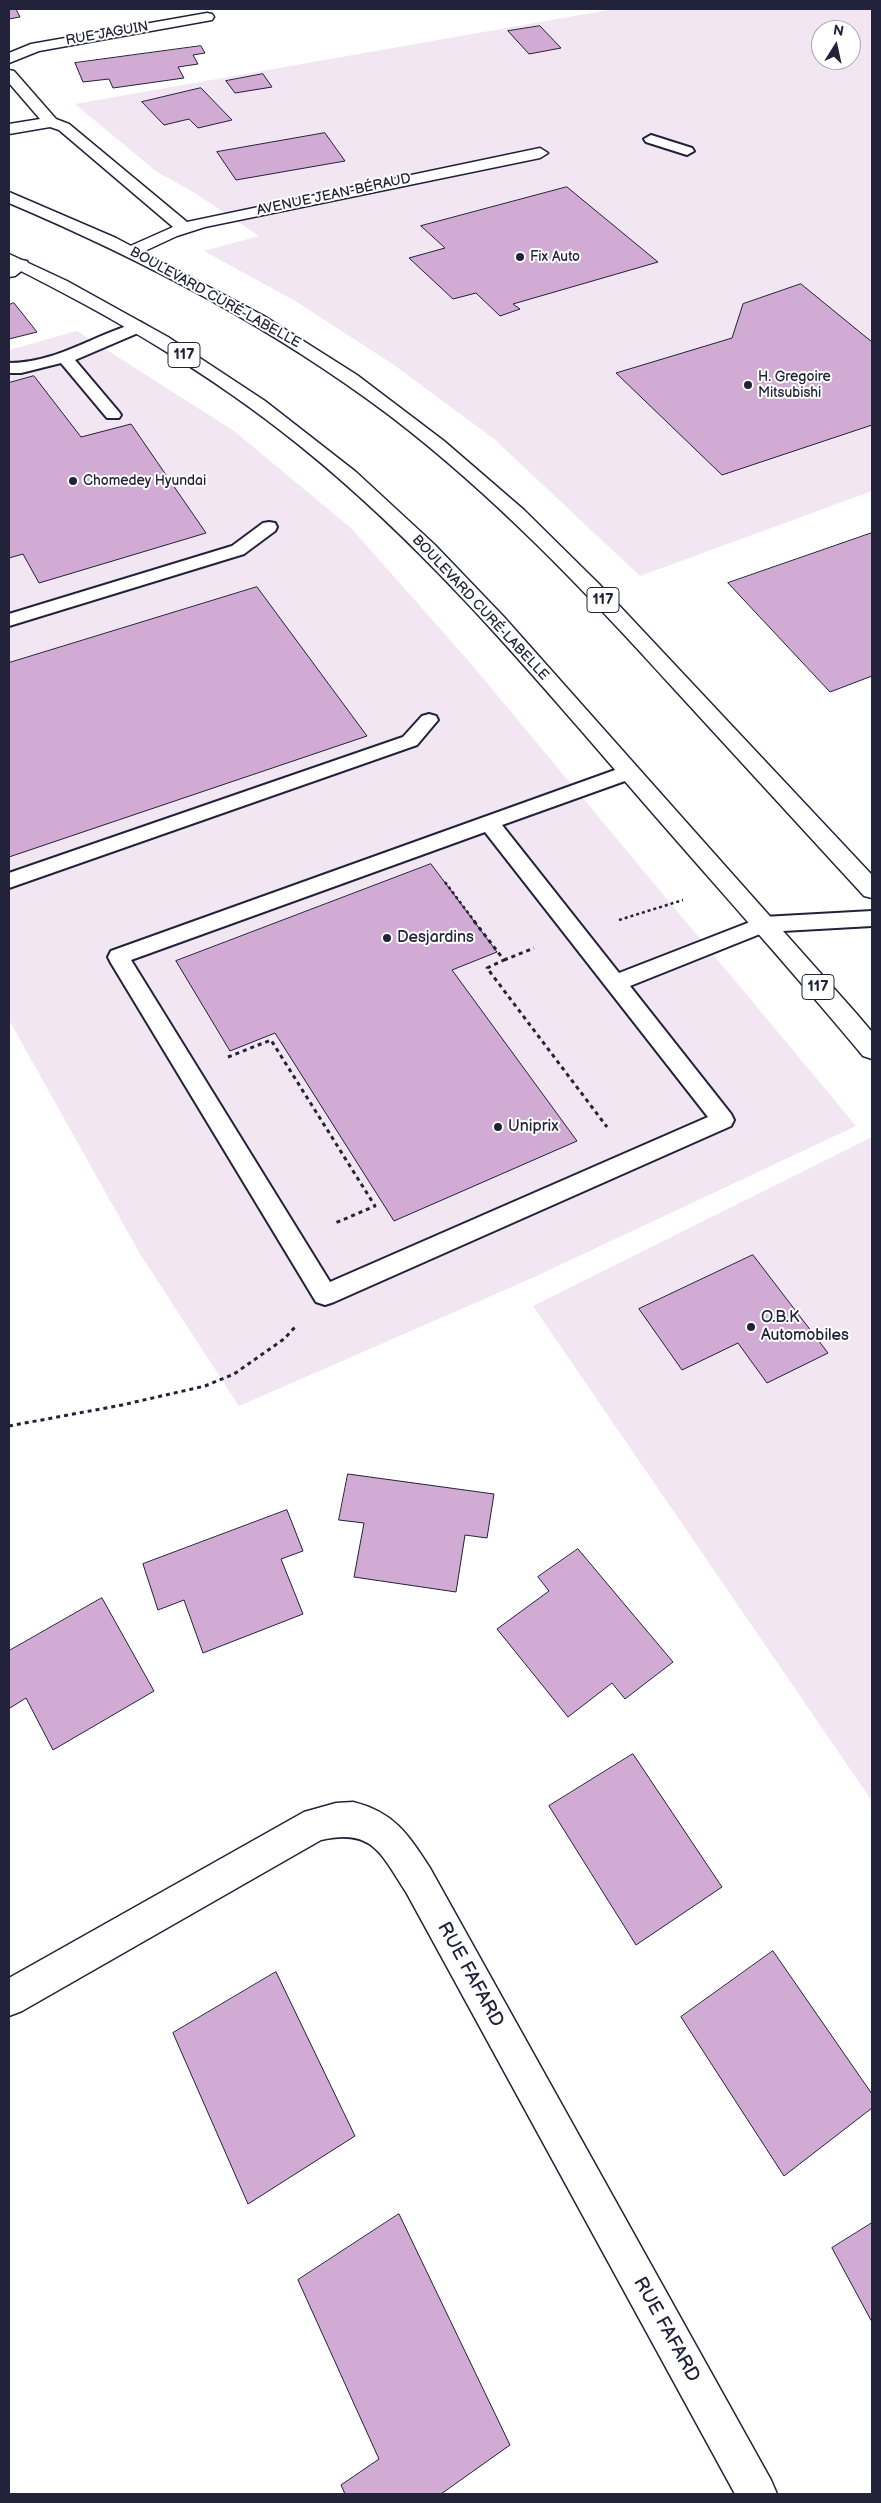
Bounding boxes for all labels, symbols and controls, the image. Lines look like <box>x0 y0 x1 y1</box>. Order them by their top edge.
street label: RUE JAGUIN <box>64 18 150 50</box>
north arrow <box>811 20 861 70</box>
text: N <box>832 21 845 40</box>
street label: AVENUE JEAN-BÉRAUD <box>255 170 413 220</box>
street label: BOULEVARD CURÉ-LABELLE <box>127 244 303 352</box>
place label: Fix Auto <box>530 249 580 265</box>
marker: Fix Auto <box>514 251 526 263</box>
road number: 117 <box>168 342 200 368</box>
place label: H. Gregoire Mitsubishi <box>758 369 831 402</box>
marker: H. Gregoire Mitsubishi <box>742 379 754 391</box>
place label: Chomedey Hyundai <box>83 473 206 489</box>
marker: Chomedey Hyundai <box>67 475 79 487</box>
street label: BOULEVARD CURÉ-LABELLE <box>408 532 552 684</box>
road number: 117 <box>587 588 619 612</box>
place label: Desjardins <box>397 928 474 948</box>
marker: Desjardins <box>381 932 393 944</box>
road number: 117 <box>802 974 834 1000</box>
place label: Uniprix <box>508 1117 559 1137</box>
marker: Uniprix <box>492 1121 504 1133</box>
place label: O.B.K Automobiles <box>761 1308 849 1346</box>
marker: O.B.K Automobiles <box>745 1321 757 1333</box>
street label: RUE FAFARD <box>432 1919 508 2031</box>
street label: RUE FAFARD <box>628 2274 704 2386</box>

